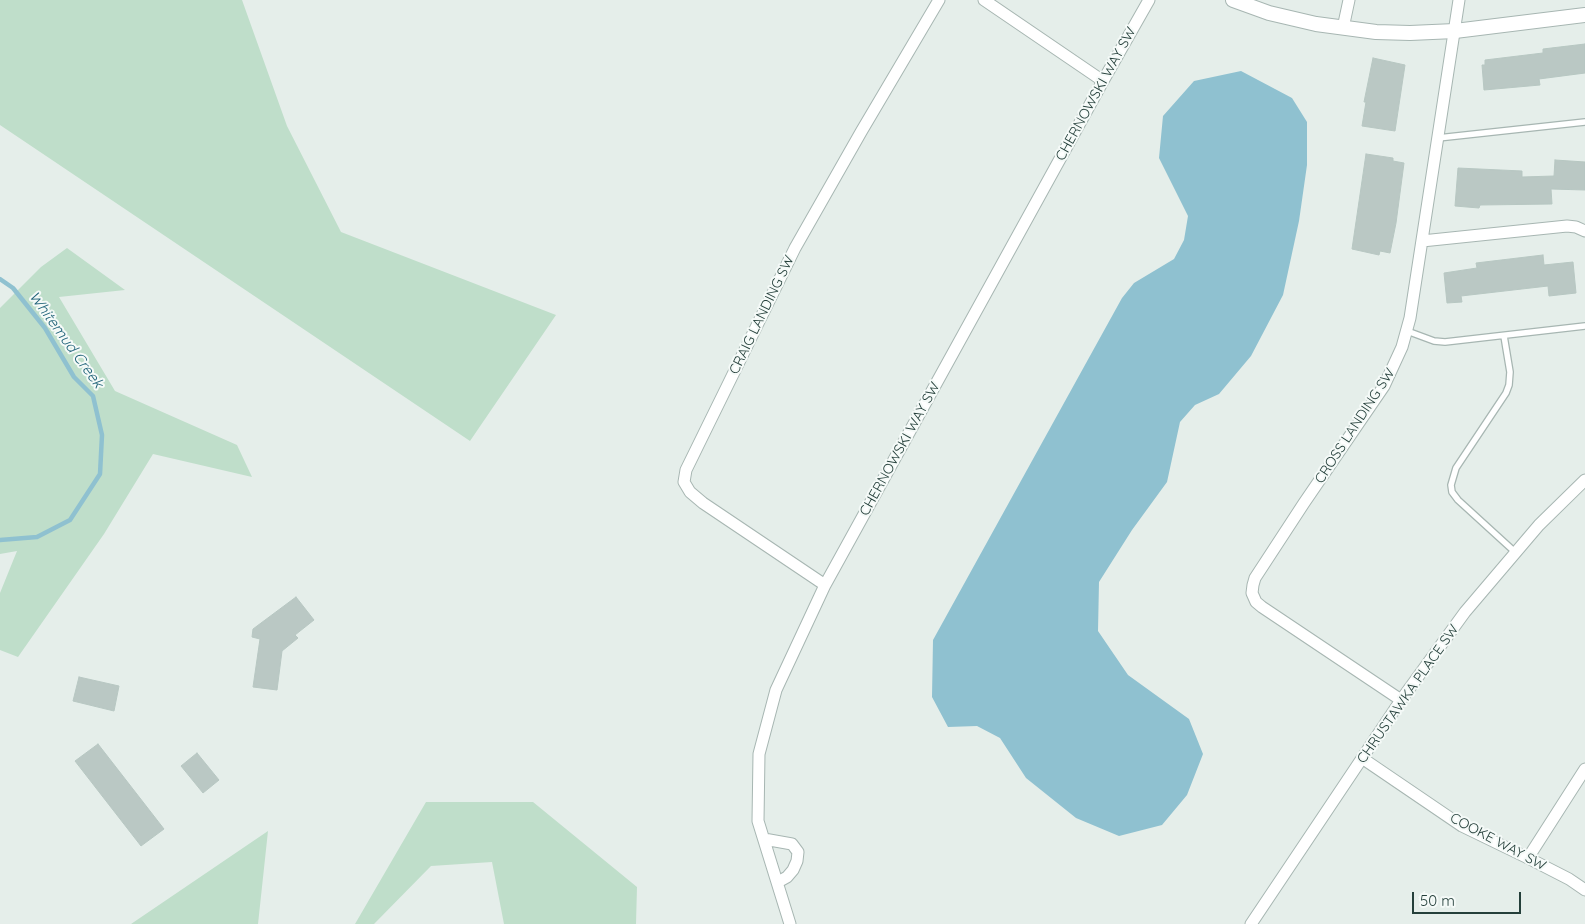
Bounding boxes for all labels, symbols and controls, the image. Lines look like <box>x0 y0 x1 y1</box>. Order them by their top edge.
street label: CHERNOWSKI WAY SW <box>1052 24 1140 164</box>
street label: CRAIG LANDING SW <box>726 253 798 377</box>
water label: Whitemud Creek <box>25 288 107 392</box>
street label: CROSS LANDING SW <box>1311 365 1399 487</box>
street label: CHERNOWSKI WAY SW <box>856 379 944 519</box>
street label: CHRUSTAWKA PLACE SW <box>1354 621 1462 767</box>
street label: COOKE WAY SW <box>1447 810 1549 874</box>
scale bar <box>1415 882 1524 914</box>
text: 50 m <box>1420 891 1455 910</box>

